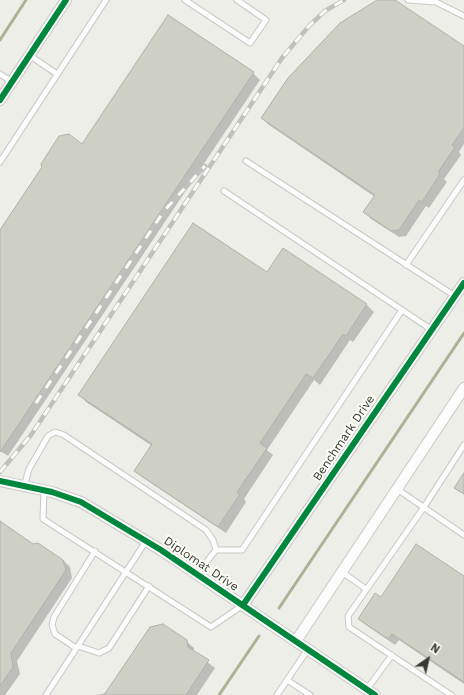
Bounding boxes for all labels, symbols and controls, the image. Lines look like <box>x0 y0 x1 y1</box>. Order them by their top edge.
street label: Benchmark Drive <box>310 392 378 484</box>
street label: Diplomat Drive <box>161 534 241 594</box>
north arrow <box>408 639 448 679</box>
text: N <box>428 641 442 656</box>

